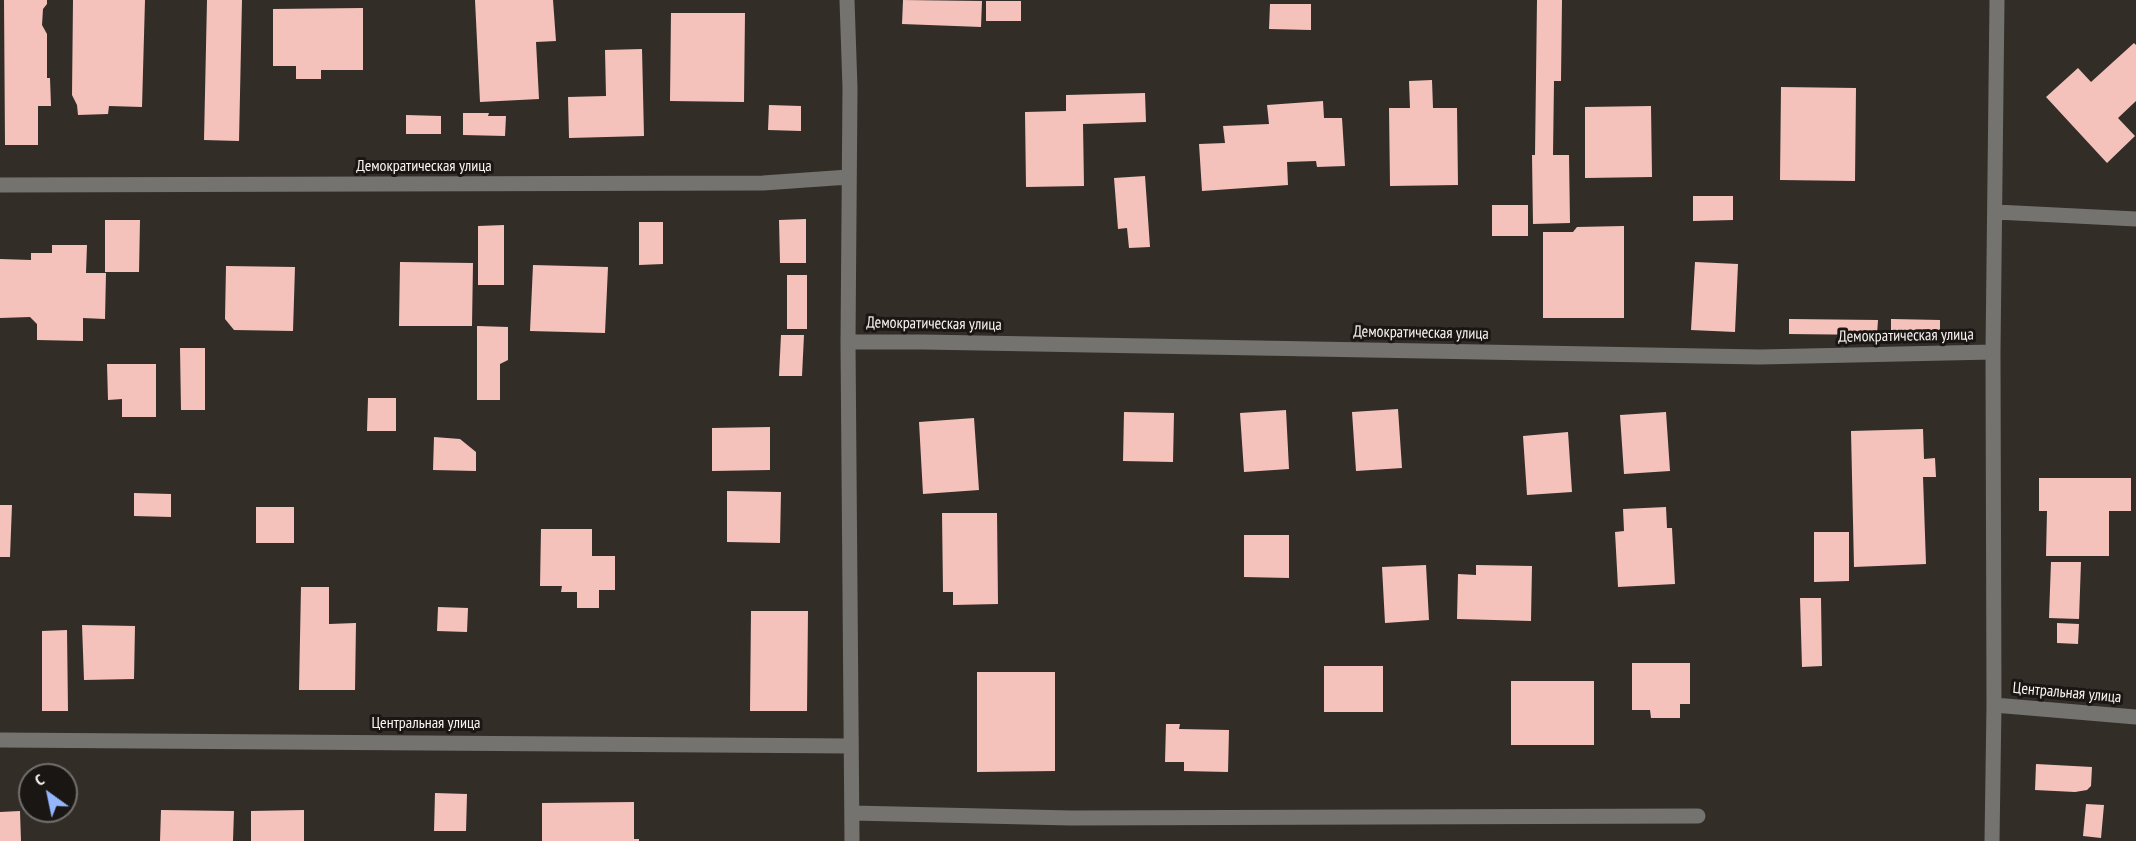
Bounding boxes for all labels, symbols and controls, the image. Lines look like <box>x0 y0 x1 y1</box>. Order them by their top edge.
street label: Демократическая улица <box>356 156 492 176</box>
street label: Демократическая улица <box>866 313 1002 335</box>
street label: Демократическая улица <box>1353 322 1489 344</box>
street label: Демократическая улица <box>1838 325 1974 347</box>
street label: Центральная улица <box>2012 679 2122 707</box>
street label: Центральная улица <box>372 713 480 733</box>
north arrow <box>18 763 78 823</box>
text: С <box>31 769 48 790</box>

